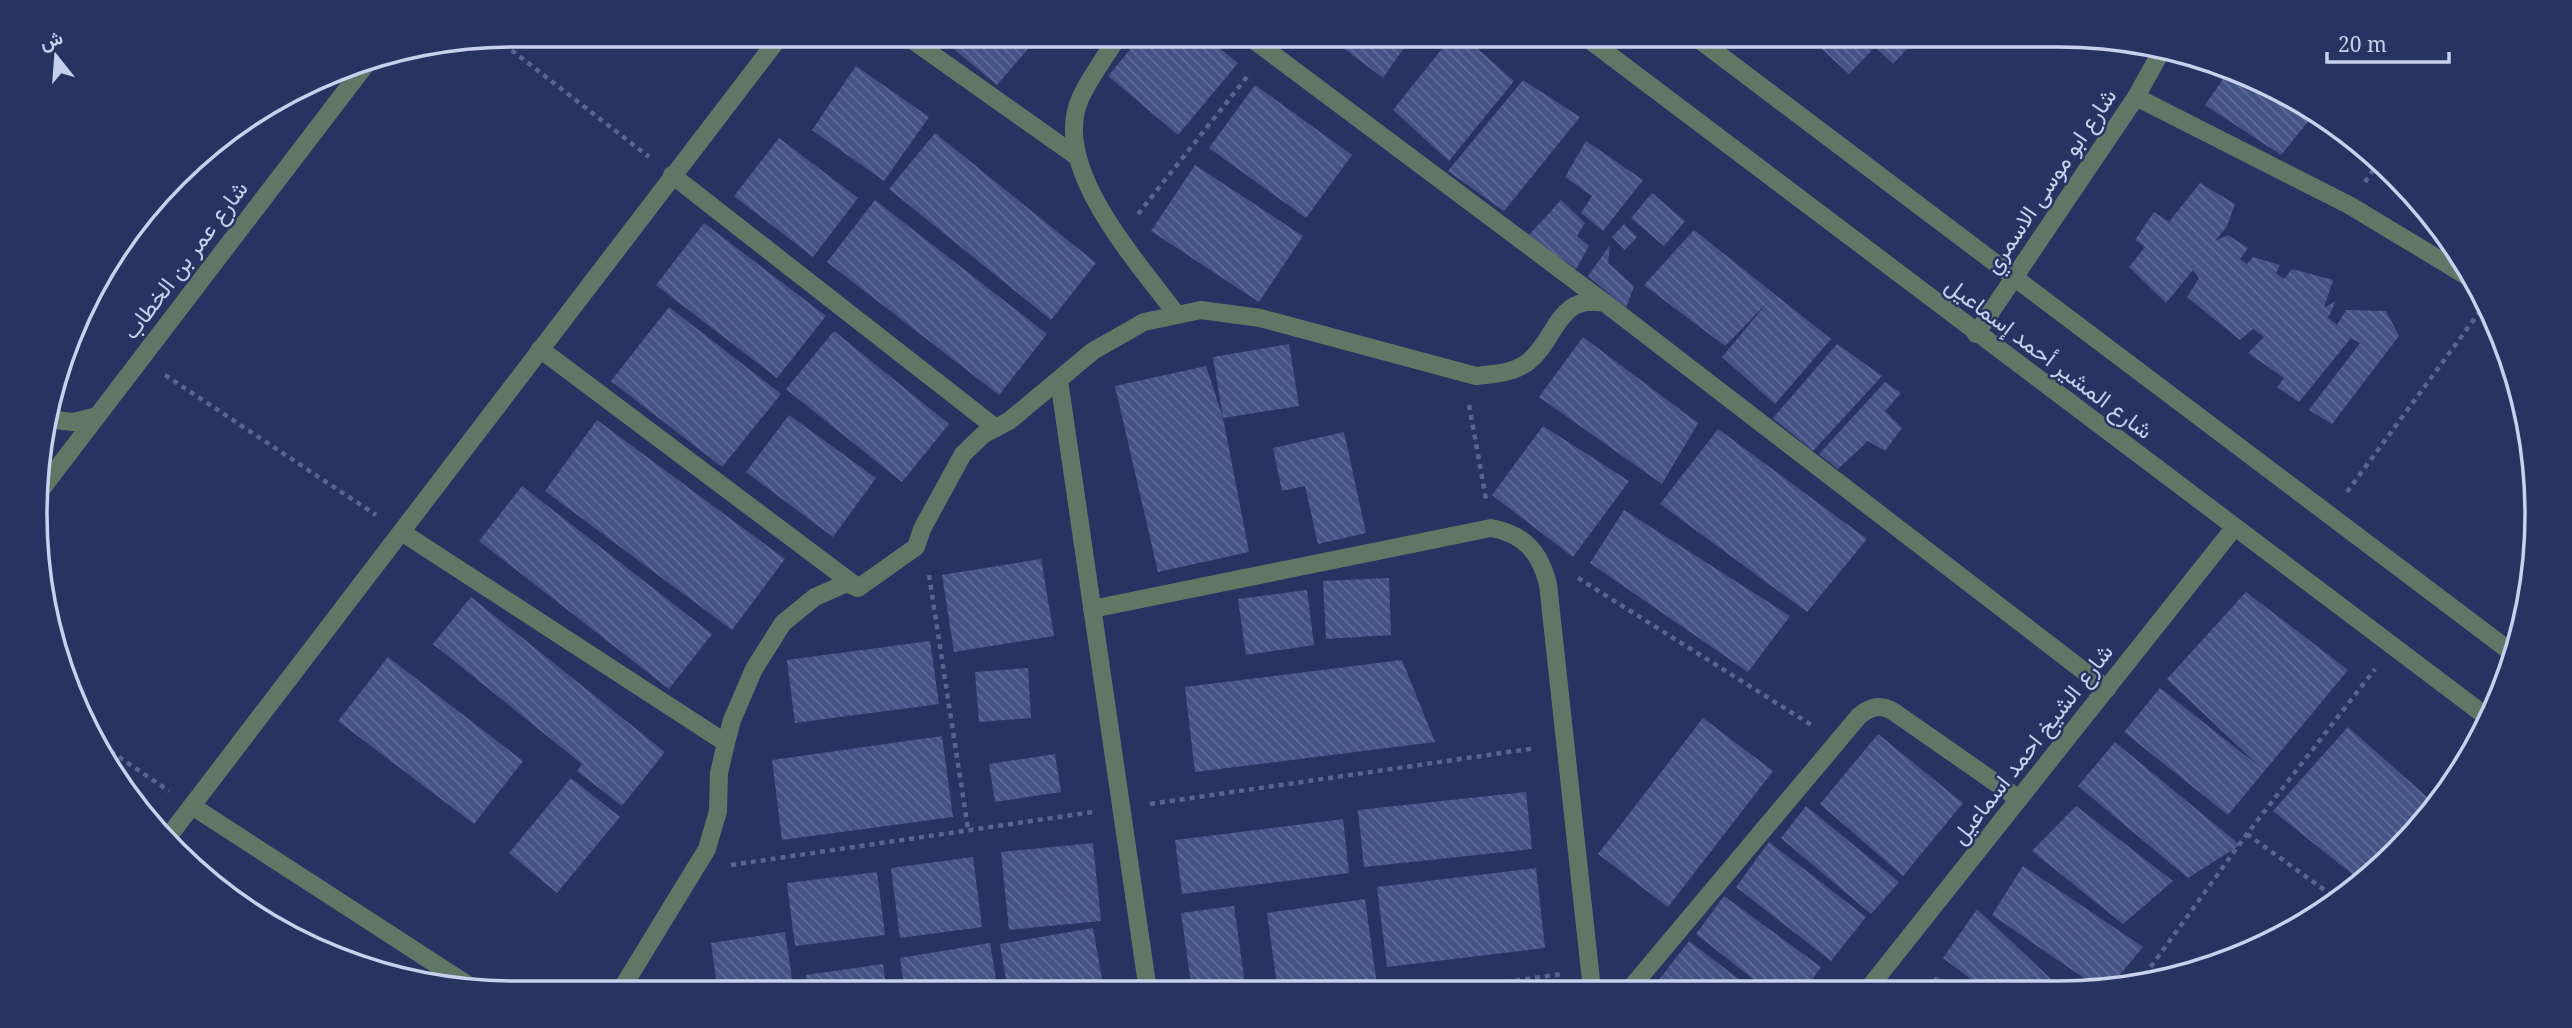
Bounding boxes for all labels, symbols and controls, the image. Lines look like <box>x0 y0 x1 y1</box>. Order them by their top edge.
north arrow <box>21 21 91 91</box>
scale bar <box>2327 21 2450 65</box>
text: ش <box>36 24 66 56</box>
text: 20 m <box>2338 30 2387 58</box>
street label: شارع ابو موسى الاسمري <box>1975 82 2126 282</box>
street label: شارع عمر بن الخطاب <box>114 174 255 346</box>
street label: شارع المشير أحمد إسماعيل <box>1939 269 2160 447</box>
street label: شارع الشيخ احمد اسماعيل <box>1943 636 2120 851</box>

